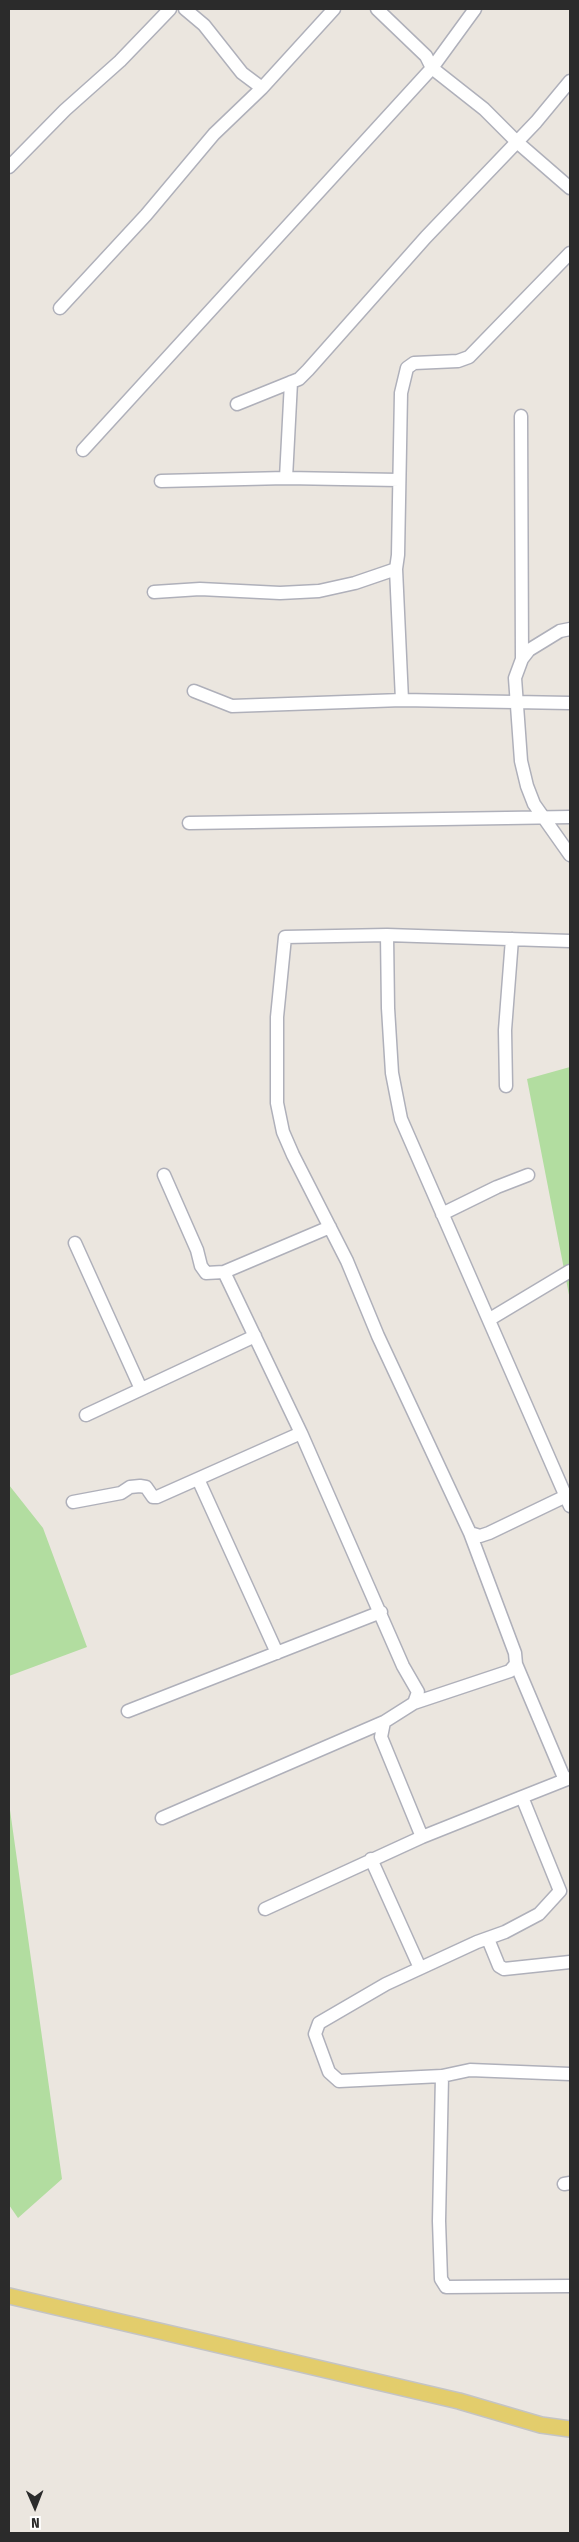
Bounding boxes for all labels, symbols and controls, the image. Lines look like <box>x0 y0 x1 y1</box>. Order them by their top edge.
north arrow <box>10 2482 60 2532</box>
text: N <box>31 2514 40 2531</box>

